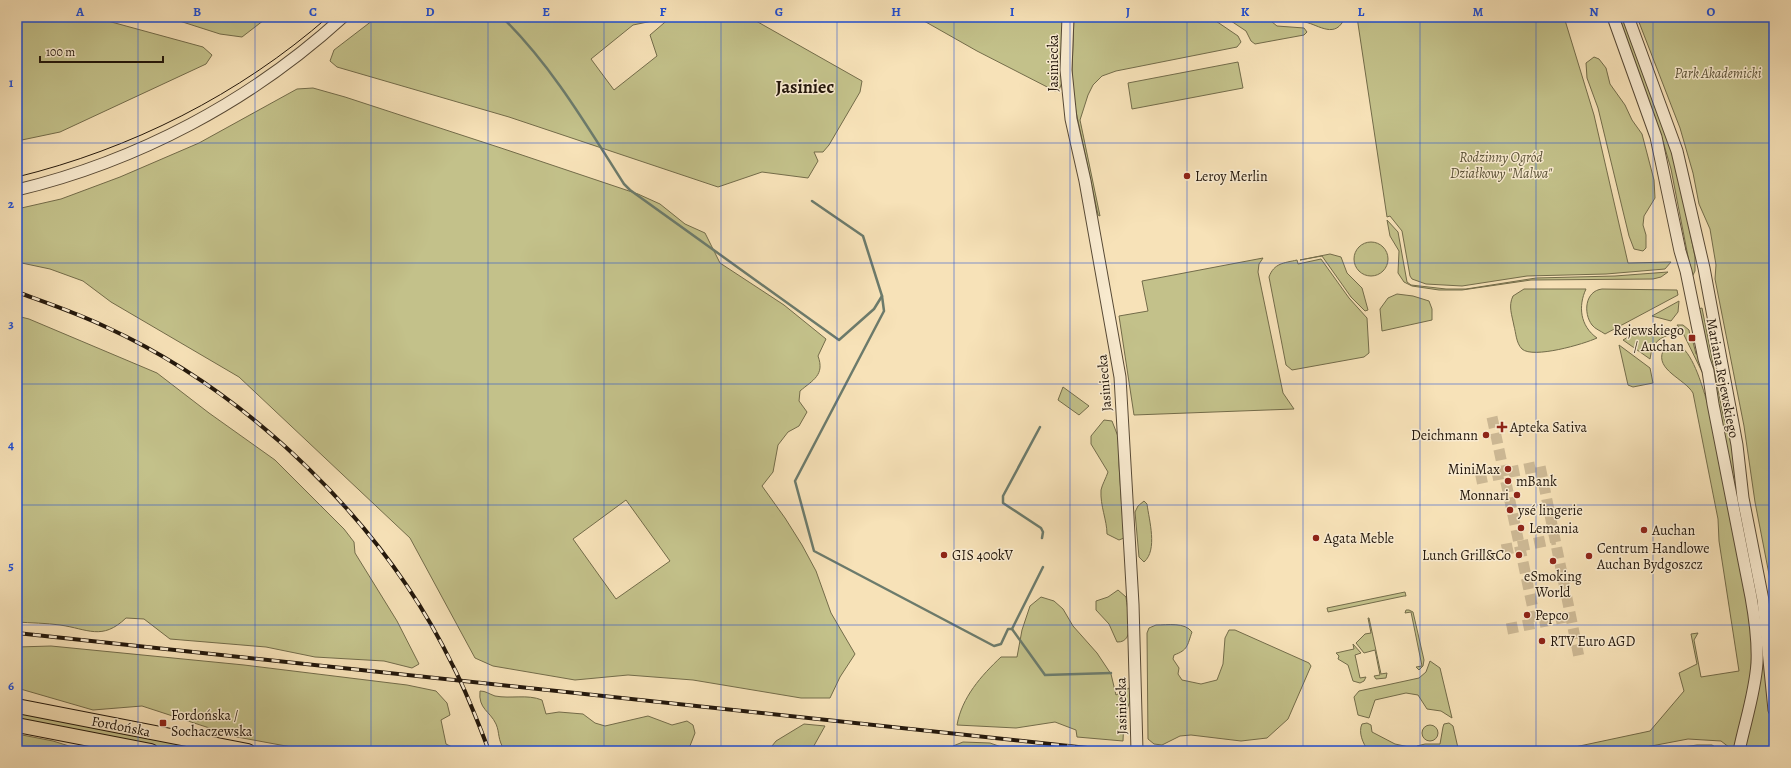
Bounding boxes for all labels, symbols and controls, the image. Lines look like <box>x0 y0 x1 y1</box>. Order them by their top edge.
text: A <box>75 3 85 20</box>
text: B <box>193 3 201 20</box>
text: C <box>309 3 317 20</box>
text: D <box>425 3 435 20</box>
text: E <box>542 3 550 20</box>
text: F <box>660 3 667 20</box>
text: G <box>775 3 783 20</box>
text: H <box>891 3 901 20</box>
text: I <box>1010 3 1015 20</box>
text: J <box>1126 3 1130 20</box>
text: K <box>1241 3 1250 20</box>
text: L <box>1358 3 1365 20</box>
text: M <box>1473 3 1484 20</box>
text: N <box>1589 3 1599 20</box>
text: O <box>1707 3 1716 20</box>
street label: Jasiniecka <box>1044 34 1063 92</box>
scale bar <box>40 38 163 64</box>
text: 100 m <box>46 44 75 60</box>
park label: Park Akademicki <box>1675 64 1762 83</box>
text: 1 <box>9 74 14 91</box>
district label: Jasiniec <box>776 75 834 99</box>
park label: Rodzinny Ogród Działkowy "Malwa" <box>1450 148 1553 183</box>
place label: Leroy Merlin <box>1195 167 1268 186</box>
marker: Leroy Merlin <box>1182 171 1192 181</box>
text: 2 <box>8 195 15 212</box>
text: 3 <box>8 315 14 332</box>
street label: Mariana Rejewskiego <box>1702 317 1743 440</box>
place label: Rejewskiego / Auchan <box>1613 321 1684 356</box>
marker: Rejewskiego / Auchan <box>1687 333 1697 343</box>
street label: Jasiniecka <box>1092 353 1116 412</box>
place label: Apteka Sativa <box>1509 418 1587 437</box>
marker: Apteka Sativa <box>1497 422 1507 432</box>
place label: Deichmann <box>1411 426 1478 445</box>
marker: Deichmann <box>1481 430 1491 440</box>
text: 4 <box>8 436 14 453</box>
place label: MiniMax <box>1448 460 1500 479</box>
marker: MiniMax <box>1503 464 1513 474</box>
place label: mBank <box>1516 472 1557 491</box>
marker: mBank <box>1503 476 1513 486</box>
place label: Monnari <box>1459 486 1509 505</box>
marker: Monnari <box>1512 490 1522 500</box>
place label: ysé lingerie <box>1517 501 1583 520</box>
marker: ysé lingerie <box>1505 505 1515 515</box>
place label: Lemania <box>1529 519 1579 538</box>
place label: Auchan <box>1651 521 1695 540</box>
marker: Lemania <box>1516 523 1526 533</box>
marker: Auchan <box>1639 525 1649 535</box>
place label: Agata Meble <box>1323 529 1394 548</box>
marker: Agata Meble <box>1311 533 1321 543</box>
place label: Centrum Handlowe Auchan Bydgoszcz <box>1596 539 1709 574</box>
place label: GIS 400kV <box>952 546 1014 565</box>
place label: Lunch Grill&Co <box>1422 546 1511 565</box>
marker: GIS 400kV <box>939 550 949 560</box>
marker: Lunch Grill&Co <box>1514 550 1524 560</box>
marker: Centrum Handlowe Auchan Bydgoszcz <box>1584 551 1594 561</box>
marker: eSmoking World <box>1548 556 1558 566</box>
text: 5 <box>8 557 14 574</box>
place label: eSmoking World <box>1524 567 1582 602</box>
place label: Pepco <box>1535 606 1568 625</box>
marker: Pepco <box>1522 610 1532 620</box>
place label: RTV Euro AGD <box>1550 632 1635 651</box>
marker: RTV Euro AGD <box>1537 636 1547 646</box>
text: 6 <box>8 677 14 694</box>
street label: Jasiniecka <box>1111 677 1131 735</box>
place label: Fordońska / Sochaczewska <box>171 706 253 741</box>
street label: Fordońska <box>90 711 153 742</box>
marker: Fordońska / Sochaczewska <box>158 718 168 728</box>

